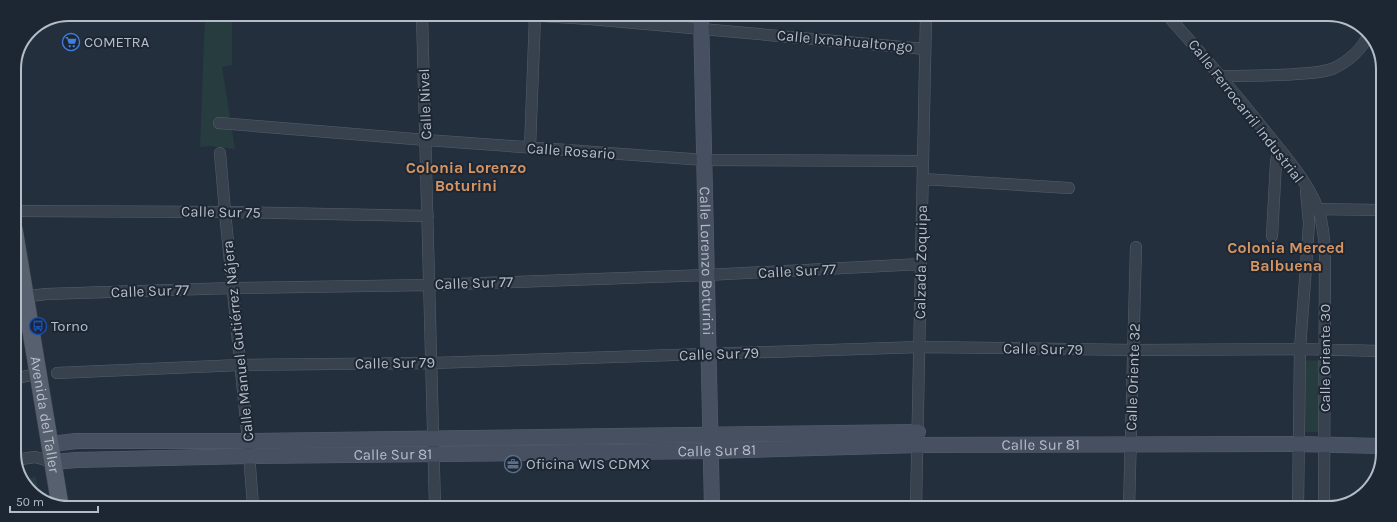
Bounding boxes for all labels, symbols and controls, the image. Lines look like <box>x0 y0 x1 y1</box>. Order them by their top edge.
street label: Calle Ixnahualtongo <box>776 26 914 56</box>
supermarket icon: COMETRA <box>61 32 81 52</box>
place label: COMETRA <box>84 33 150 51</box>
street label: Calle Ferrocarril Industrial <box>1184 36 1308 186</box>
street label: Calle Nivel <box>415 68 435 140</box>
street label: Calle Rosario <box>526 139 616 163</box>
district label: Colonia Lorenzo Boturini <box>406 158 526 195</box>
street label: Calle Lorenzo Boturini <box>696 186 717 336</box>
street label: Calle Sur 75 <box>181 202 261 222</box>
street label: Calzada Zoquipa <box>911 205 931 319</box>
district label: Colonia Merced Balbuena <box>1227 238 1345 275</box>
street label: Calle Manuel Gutiérrez Nájera <box>218 240 258 442</box>
street label: Calle Sur 77 <box>757 260 837 282</box>
street label: Calle Sur 77 <box>435 273 513 293</box>
street label: Calle Sur 77 <box>111 281 189 301</box>
street label: Calle Oriente 30 <box>1316 304 1334 412</box>
bus stop icon: Torno <box>28 316 48 336</box>
place label: Torno <box>51 317 88 335</box>
street label: Calle Oriente 32 <box>1122 323 1144 431</box>
street label: Calle Sur 79 <box>1003 339 1083 359</box>
street label: Calle Sur 79 <box>679 344 759 364</box>
street label: Calle Sur 79 <box>355 353 435 373</box>
street label: Avenida del Taller <box>26 355 64 475</box>
street label: Calle Sur 81 <box>1001 436 1080 454</box>
street label: Calle Sur 81 <box>677 441 756 460</box>
street label: Calle Sur 81 <box>354 445 432 464</box>
office icon: Oficina WIS CDMX <box>503 454 523 474</box>
place label: Oficina WIS CDMX <box>526 455 650 473</box>
scale bar <box>10 488 98 514</box>
text: 50 m <box>16 495 44 509</box>

